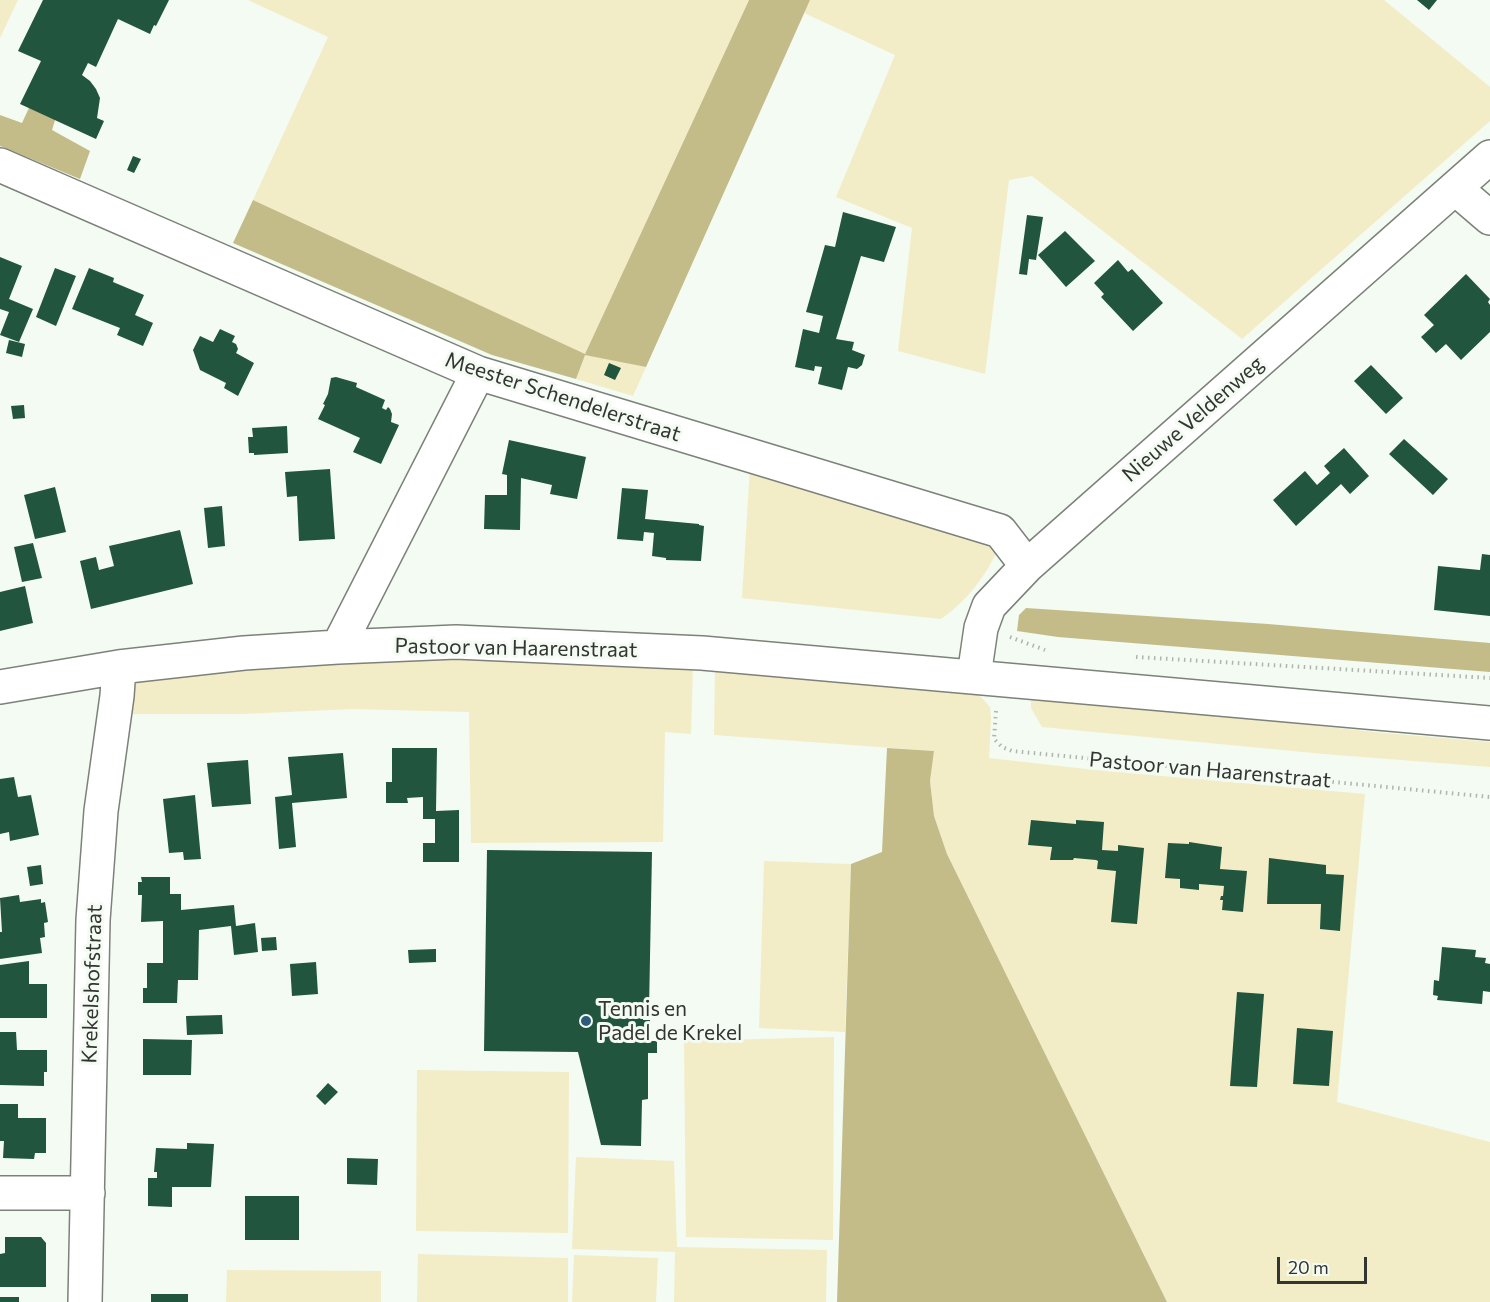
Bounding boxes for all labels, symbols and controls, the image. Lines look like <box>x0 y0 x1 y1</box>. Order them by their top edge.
street label: Meester Schendelerstraat <box>442 347 684 447</box>
street label: Nieuwe Veldenweg <box>1117 351 1269 487</box>
street label: Pastoor van Haarenstraat <box>394 633 638 663</box>
street label: Pastoor van Haarenstraat <box>1088 747 1332 793</box>
street label: Krekelshofstraat <box>77 904 107 1064</box>
place label: Tennis en Padel de Krekel <box>598 996 742 1046</box>
marker: Tennis en Padel de Krekel <box>579 1014 593 1028</box>
scale bar <box>1280 1245 1370 1283</box>
text: 20 m <box>1288 1256 1329 1278</box>

